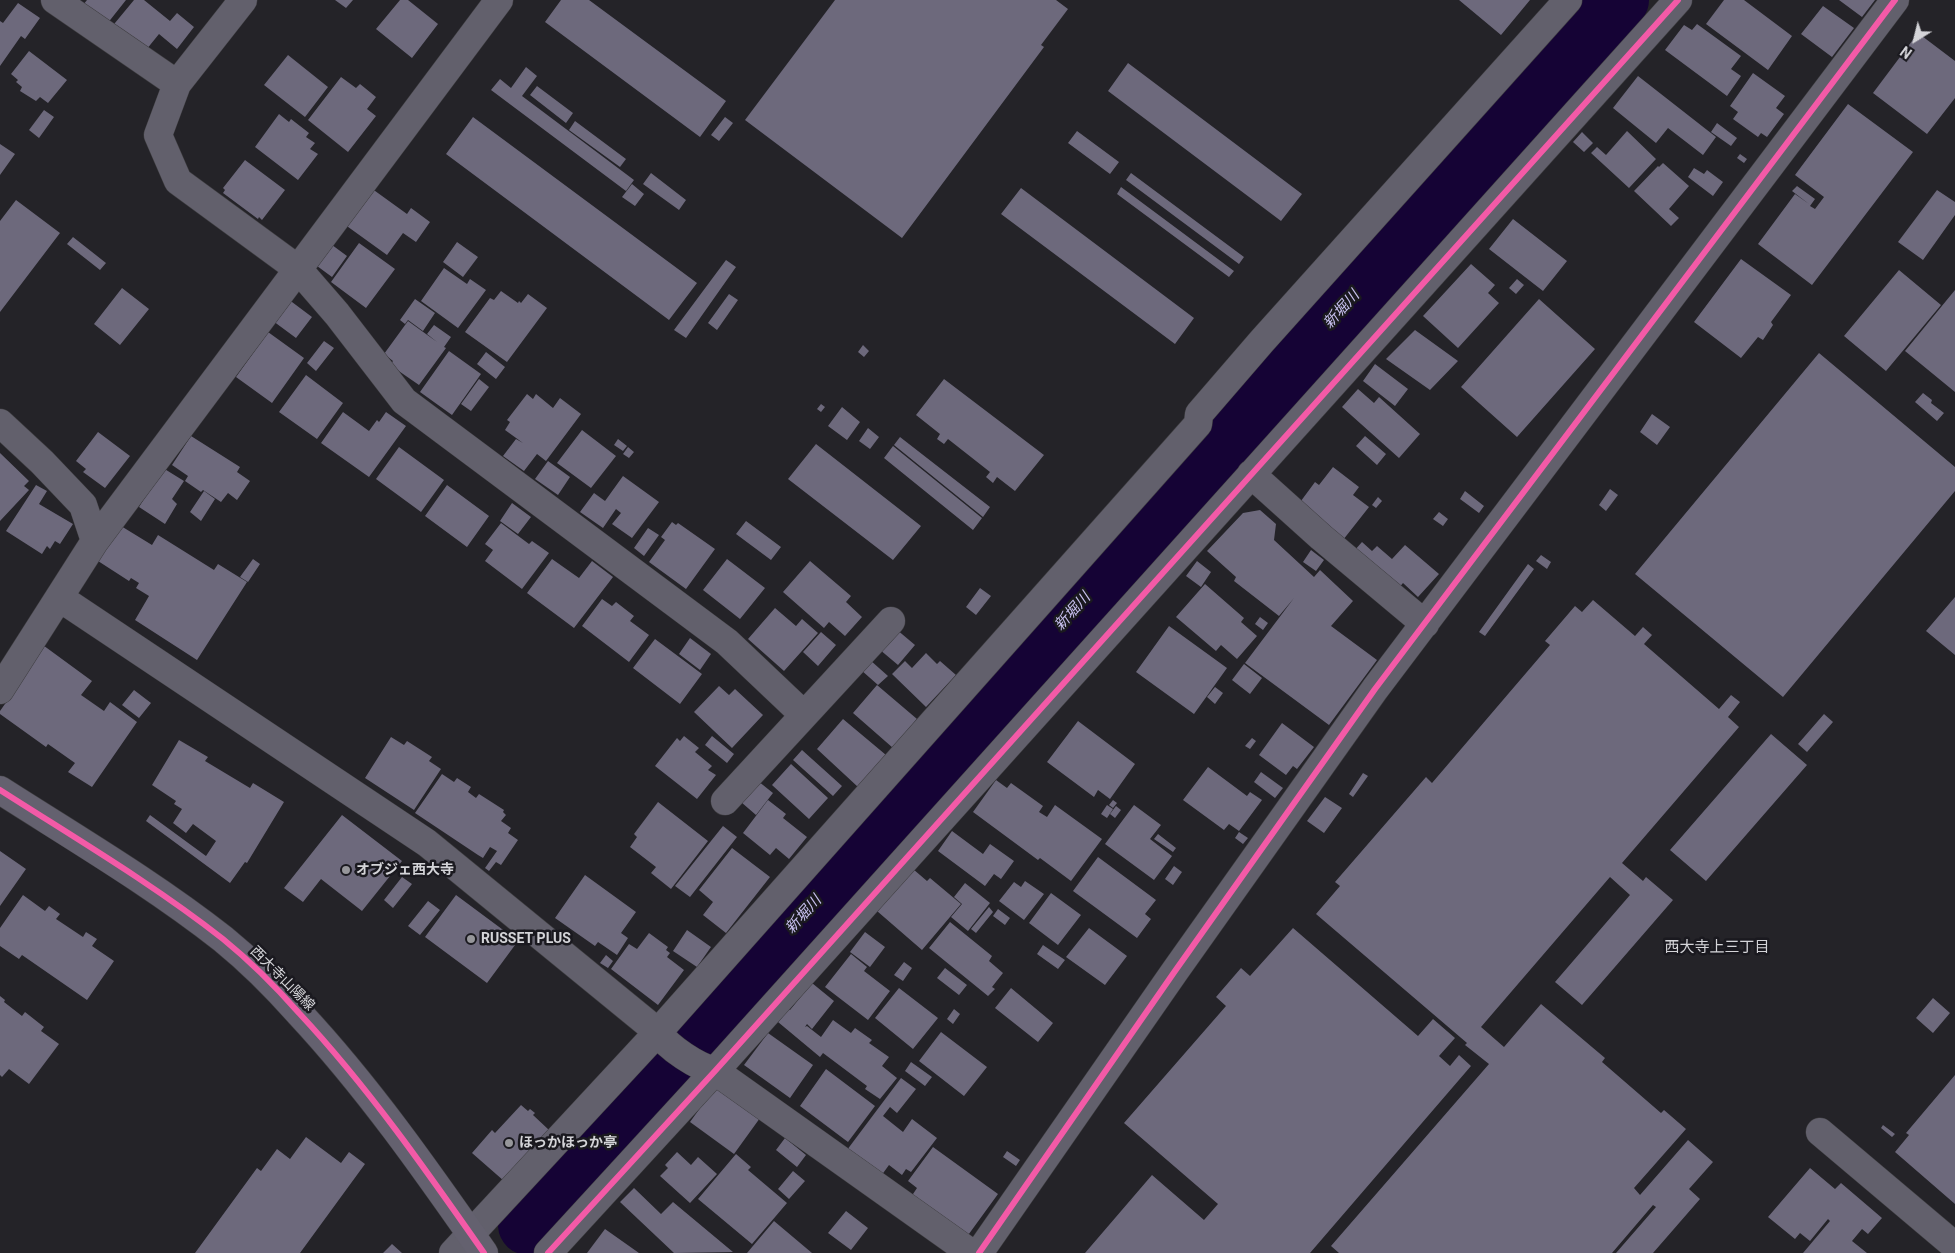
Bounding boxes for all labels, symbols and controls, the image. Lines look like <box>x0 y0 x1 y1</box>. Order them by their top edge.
north arrow <box>1890 15 1940 65</box>
text: N <box>1897 43 1915 62</box>
water label: 新堀川 <box>1320 287 1364 333</box>
water label: 新堀川 <box>1051 589 1095 635</box>
place label: オブジェ西大寺 <box>356 862 454 878</box>
marker: オブジェ西大寺 <box>340 864 352 876</box>
water label: 新堀川 <box>782 892 826 938</box>
place label: RUSSET PLUS <box>481 931 571 947</box>
marker: RUSSET PLUS <box>465 933 477 945</box>
district label: 西大寺上三丁目 <box>1665 939 1769 957</box>
street label: 西大寺山陽線 <box>246 943 318 1015</box>
place label: ほっかほっか亭 <box>519 1135 617 1151</box>
marker: ほっかほっか亭 <box>503 1137 515 1149</box>

